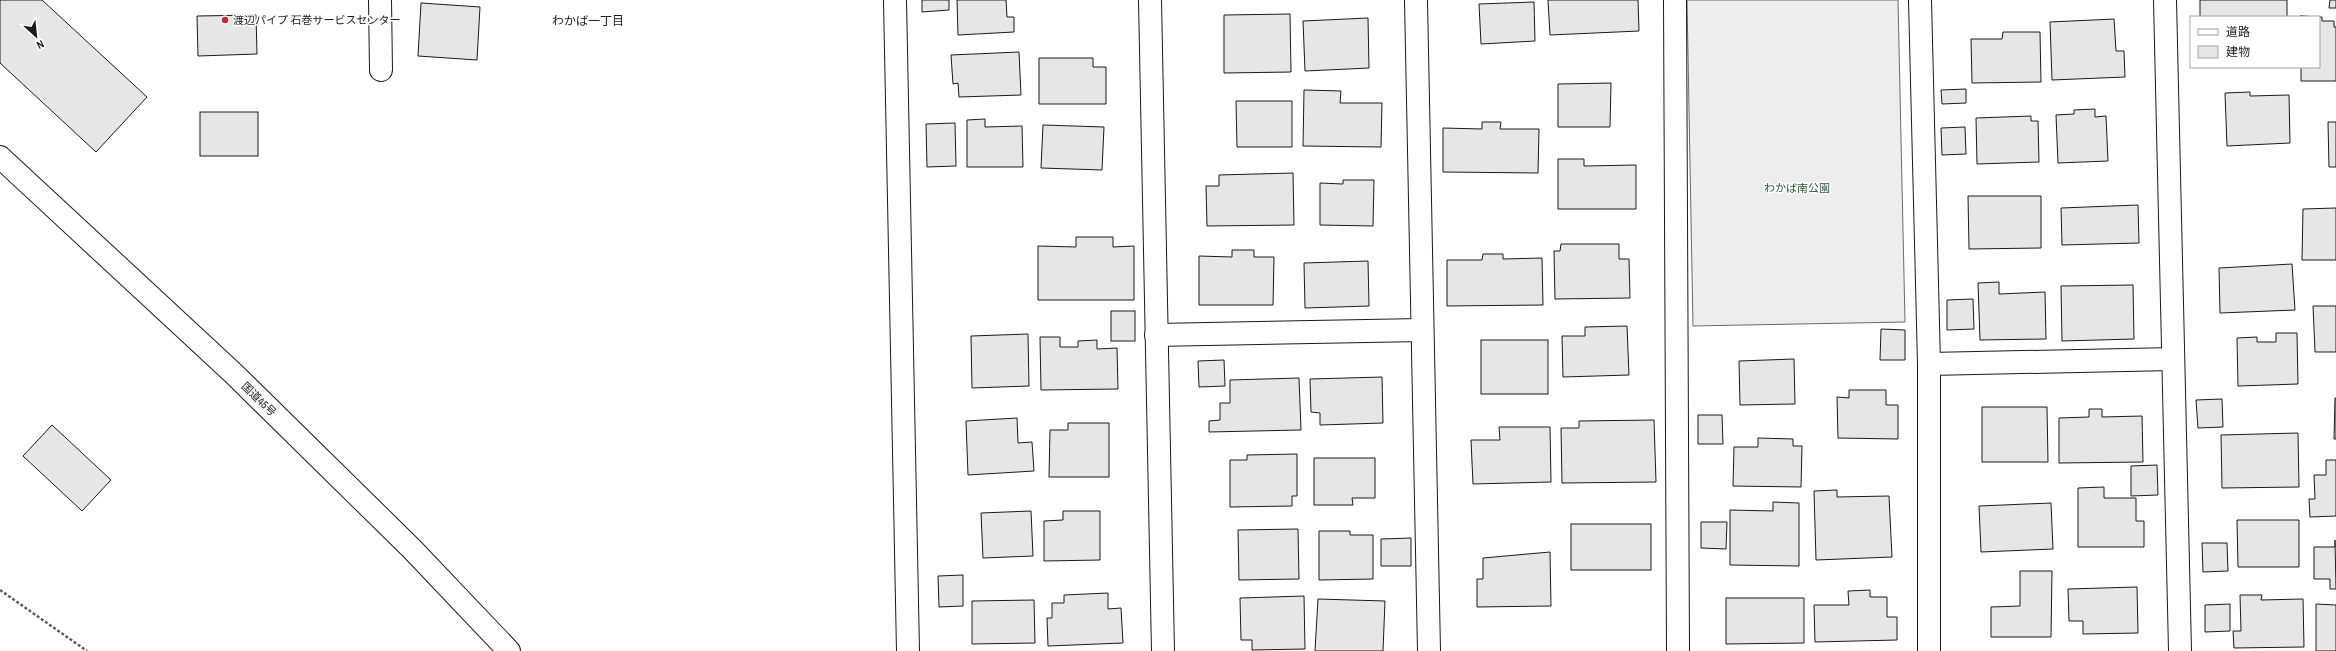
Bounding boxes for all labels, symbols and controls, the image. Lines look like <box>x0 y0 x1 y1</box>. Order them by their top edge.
place label: 渡辺パイプ 石巻サービスセンター <box>233 13 401 27</box>
district label: わかば一丁目 <box>552 13 624 29</box>
marker: 渡辺パイプ 石巻サービスセンター <box>220 15 230 25</box>
north arrow <box>16 16 56 56</box>
legend <box>2190 16 2320 68</box>
text: 道路 <box>2226 24 2250 40</box>
text: N <box>34 37 47 53</box>
text: 建物 <box>2226 44 2250 60</box>
park label: わかば南公園 <box>1764 181 1830 195</box>
street label: 国道45号 <box>239 379 279 419</box>

